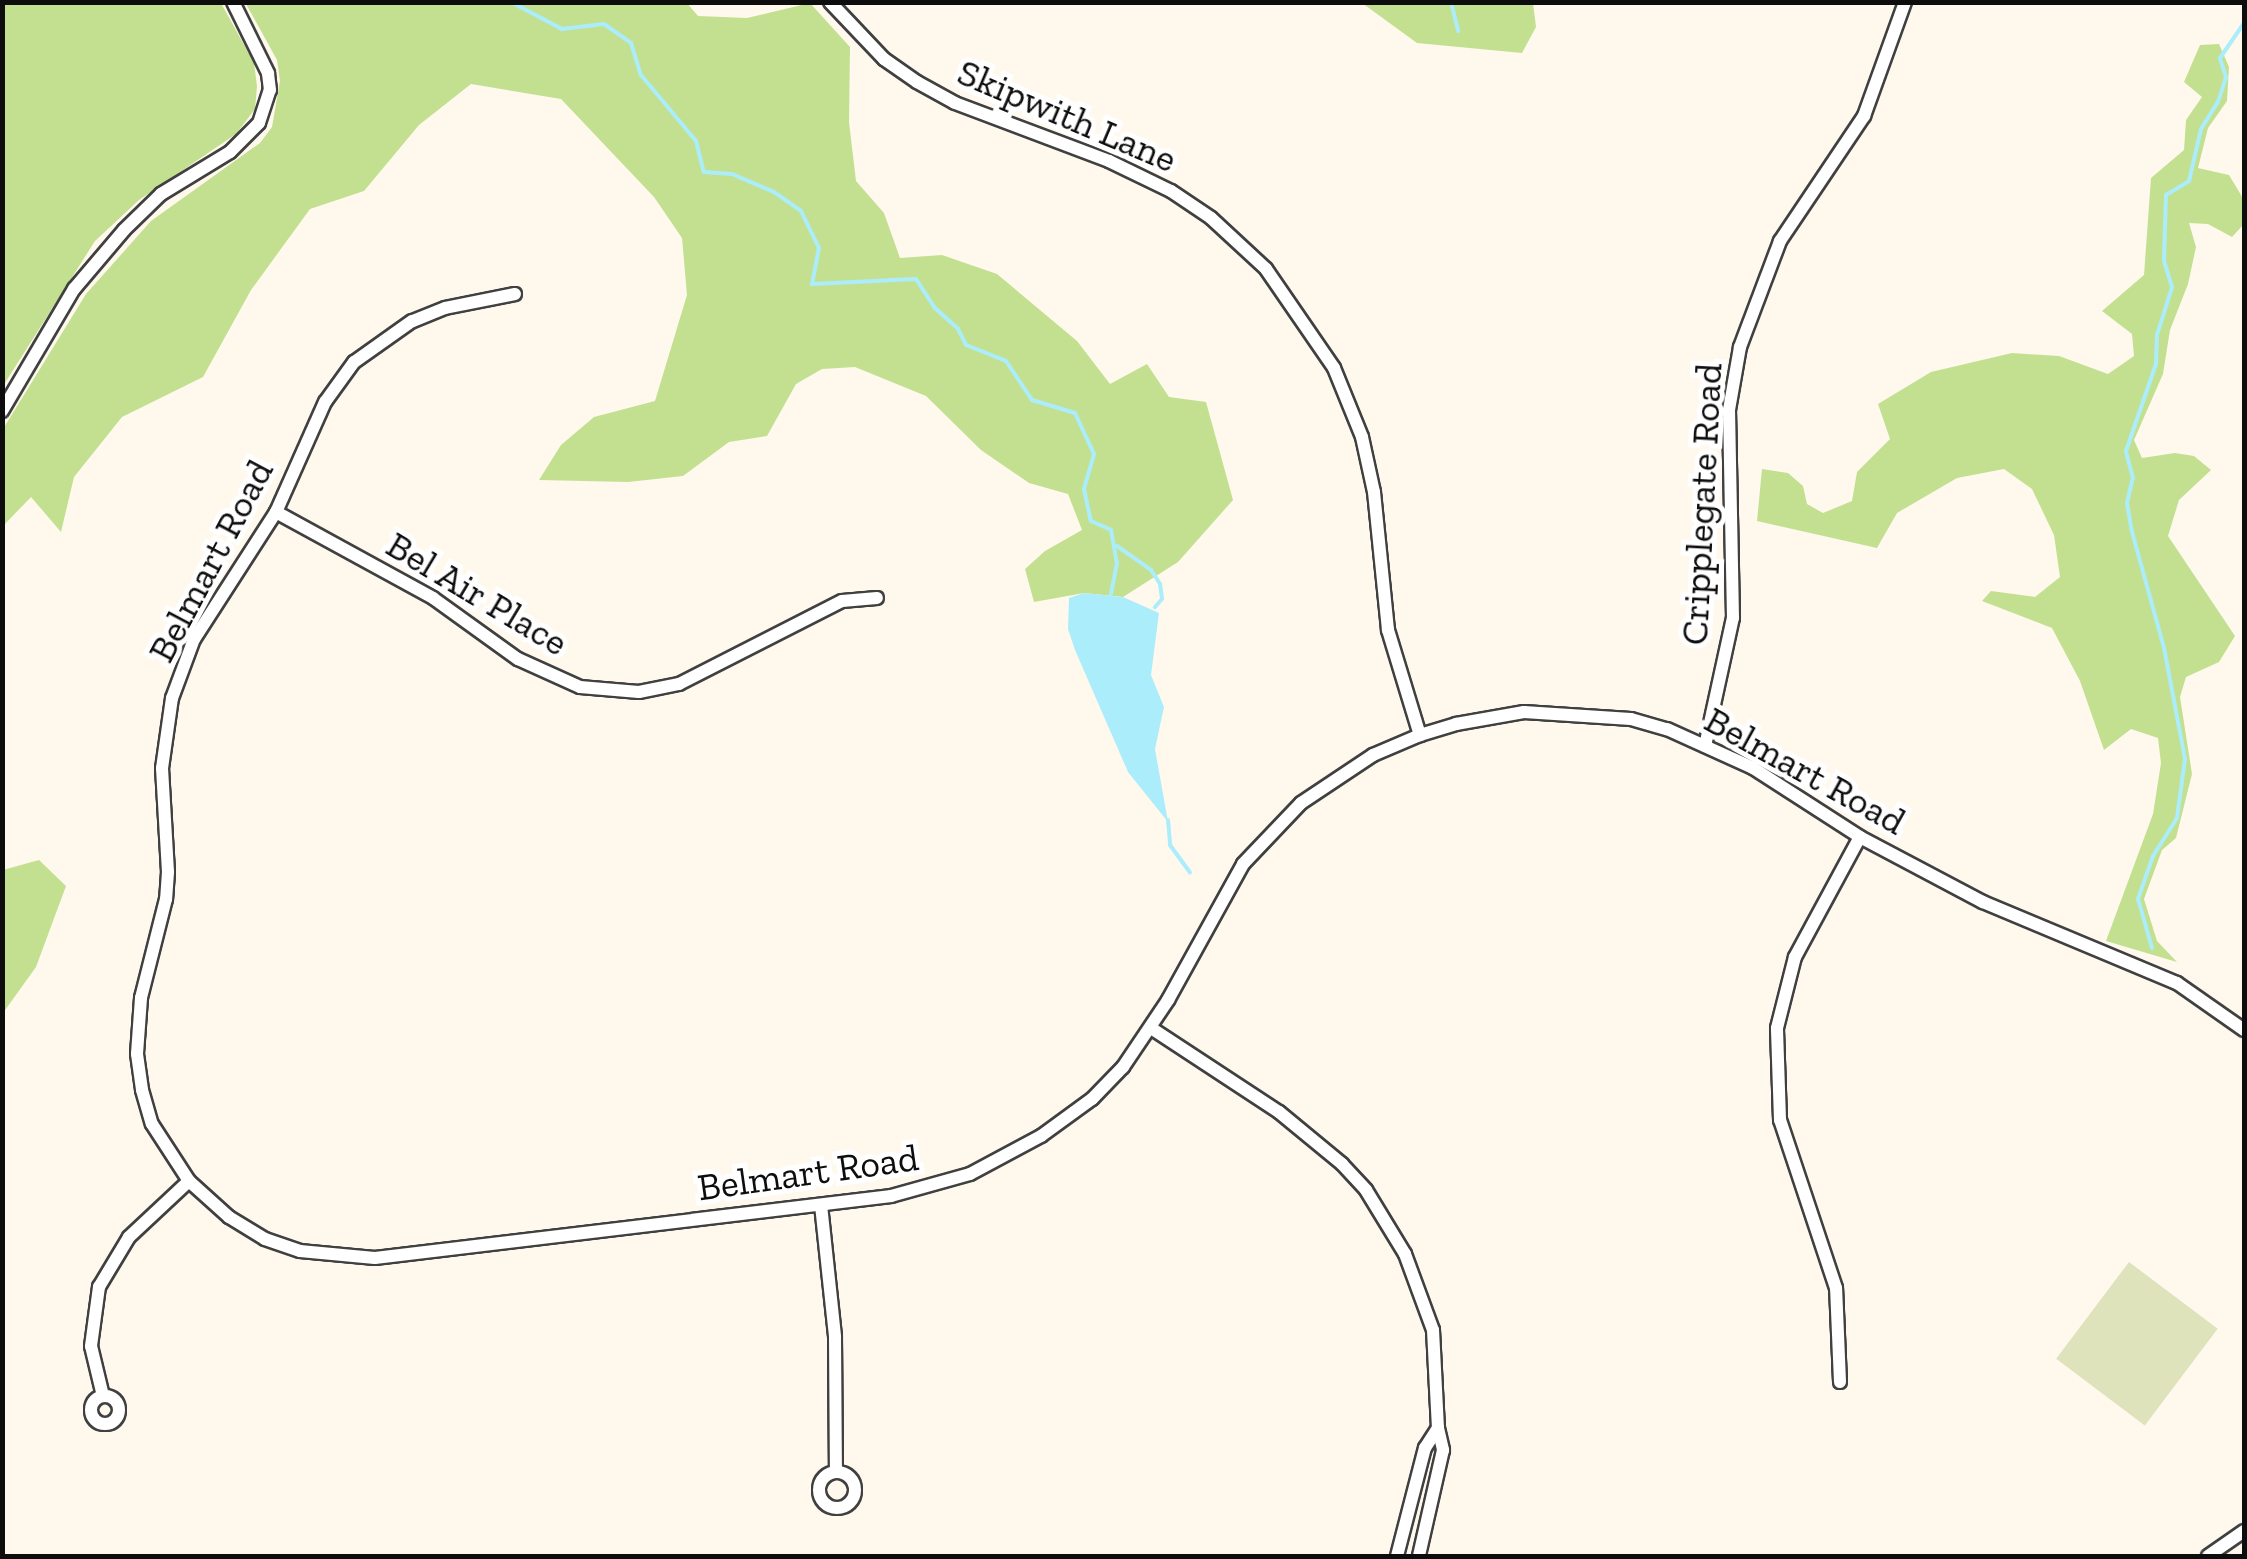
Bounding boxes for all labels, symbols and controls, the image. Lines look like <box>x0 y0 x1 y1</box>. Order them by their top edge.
street label: Skipwith Lane <box>951 49 1183 183</box>
street label: Cripplegate Road <box>1672 362 1732 646</box>
street label: Belmart Road <box>139 452 283 670</box>
street label: Bel Air Place <box>377 522 577 666</box>
street label: Belmart Road <box>1697 697 1913 845</box>
street label: Belmart Road <box>695 1135 921 1211</box>

